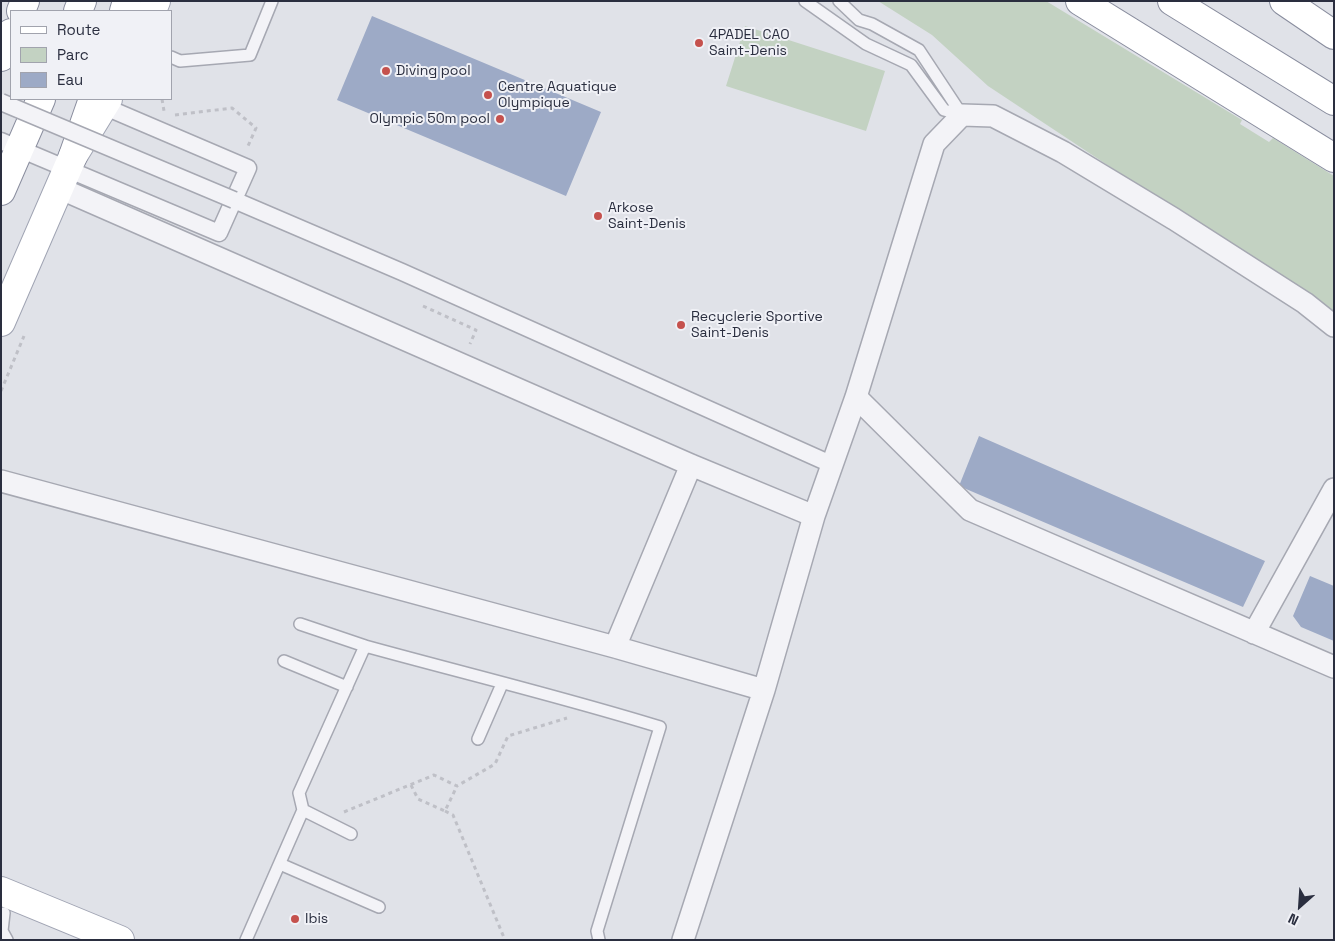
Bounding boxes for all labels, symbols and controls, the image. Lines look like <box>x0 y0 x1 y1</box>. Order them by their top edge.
legend <box>10 10 172 100</box>
text: Route <box>57 20 100 39</box>
place label: 4PADEL CAO Saint-Denis <box>709 27 790 59</box>
marker: 4PADEL CAO Saint-Denis <box>693 37 705 49</box>
text: Parc <box>57 45 89 64</box>
place label: Diving pool <box>396 63 471 79</box>
marker: Diving pool <box>380 65 392 77</box>
text: Eau <box>57 70 83 89</box>
place label: Centre Aquatique Olympique <box>498 79 617 111</box>
marker: Centre Aquatique Olympique <box>482 89 494 101</box>
place label: Olympic 50m pool <box>369 111 490 127</box>
marker: Olympic 50m pool <box>494 113 506 125</box>
place label: Arkose Saint-Denis <box>608 200 686 232</box>
marker: Arkose Saint-Denis <box>592 210 604 222</box>
place label: Recyclerie Sportive Saint-Denis <box>691 309 823 342</box>
marker: Recyclerie Sportive Saint-Denis <box>675 319 687 331</box>
north arrow <box>1275 881 1325 931</box>
text: N <box>1285 909 1302 930</box>
place label: Ibis <box>305 911 328 927</box>
marker: Ibis <box>289 913 301 925</box>

